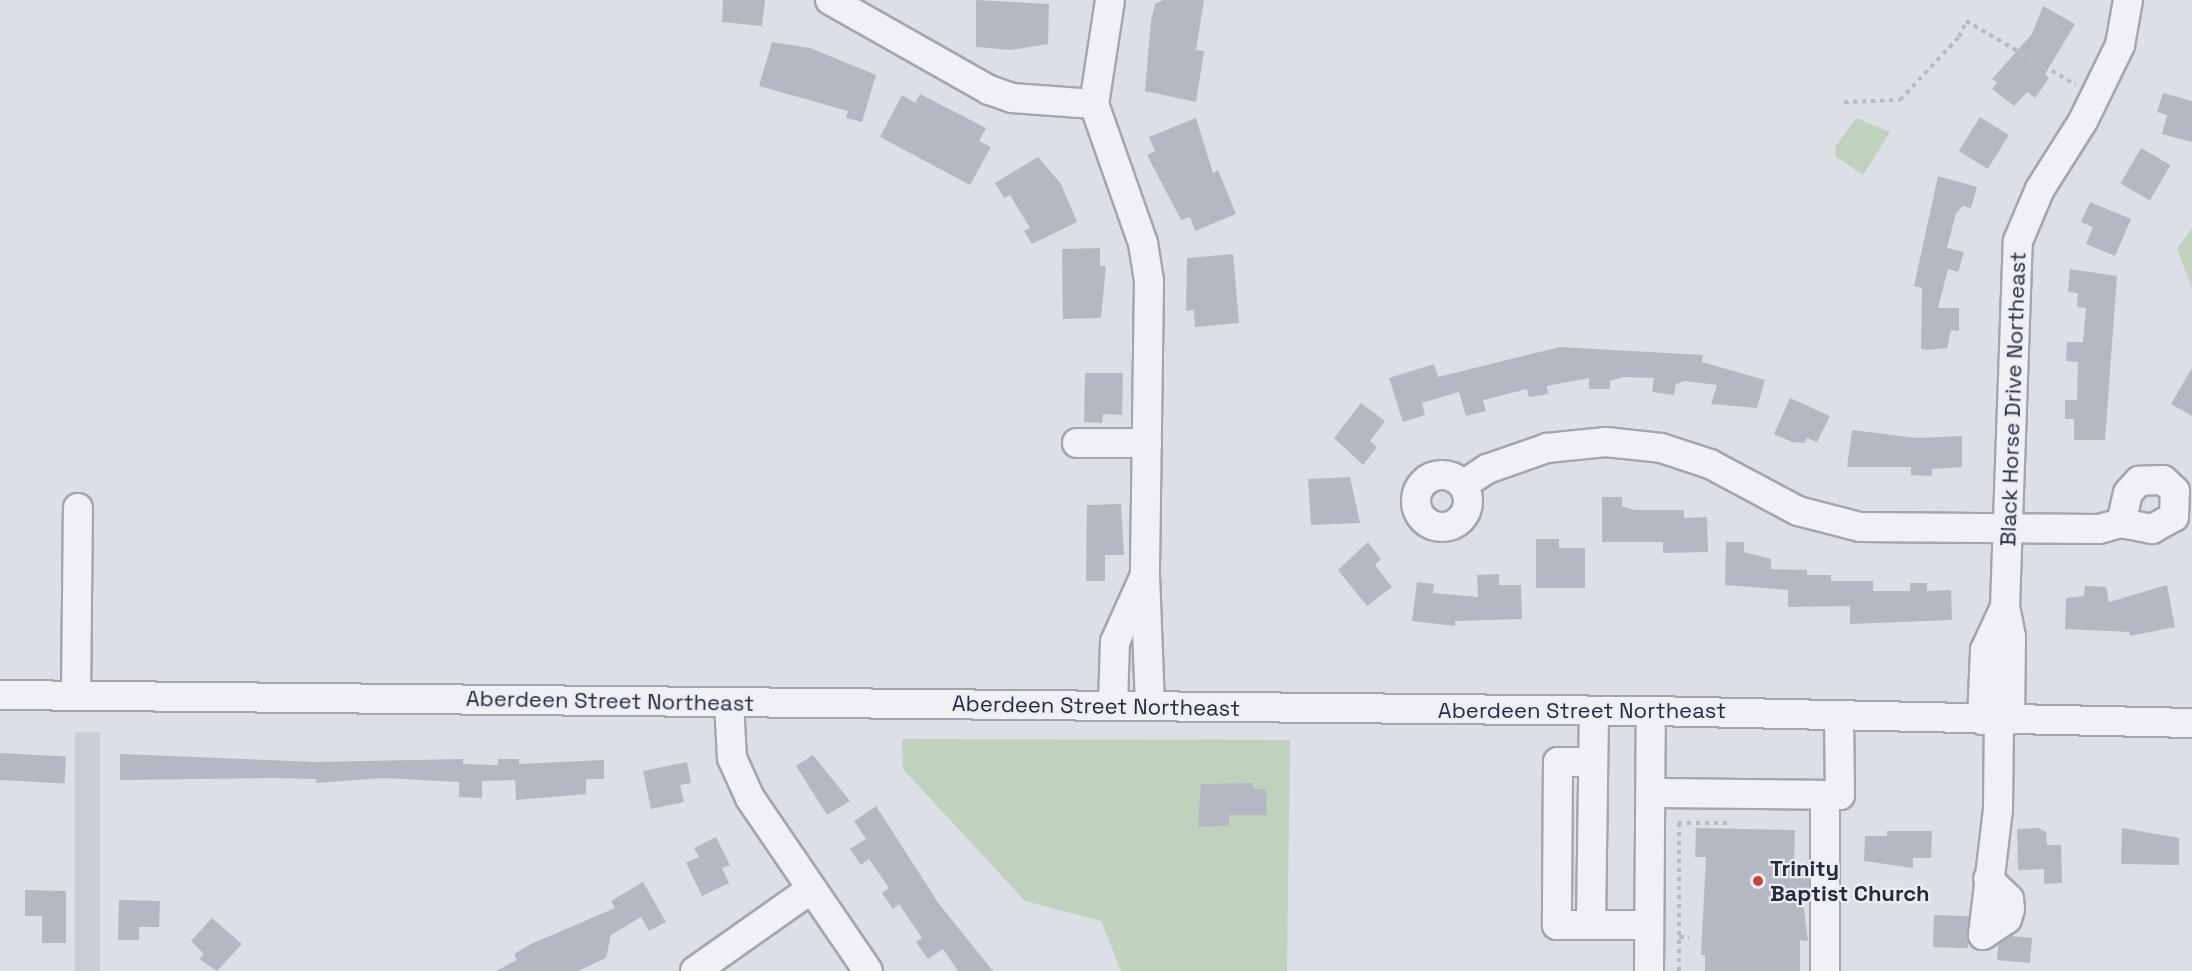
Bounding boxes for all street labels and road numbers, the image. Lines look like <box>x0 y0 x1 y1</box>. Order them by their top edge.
street label: Black Horse Drive Northeast <box>1995 251 2031 547</box>
street label: Aberdeen Street Northeast <box>466 685 754 717</box>
street label: Aberdeen Street Northeast <box>952 690 1240 722</box>
street label: Aberdeen Street Northeast <box>1438 698 1726 724</box>

